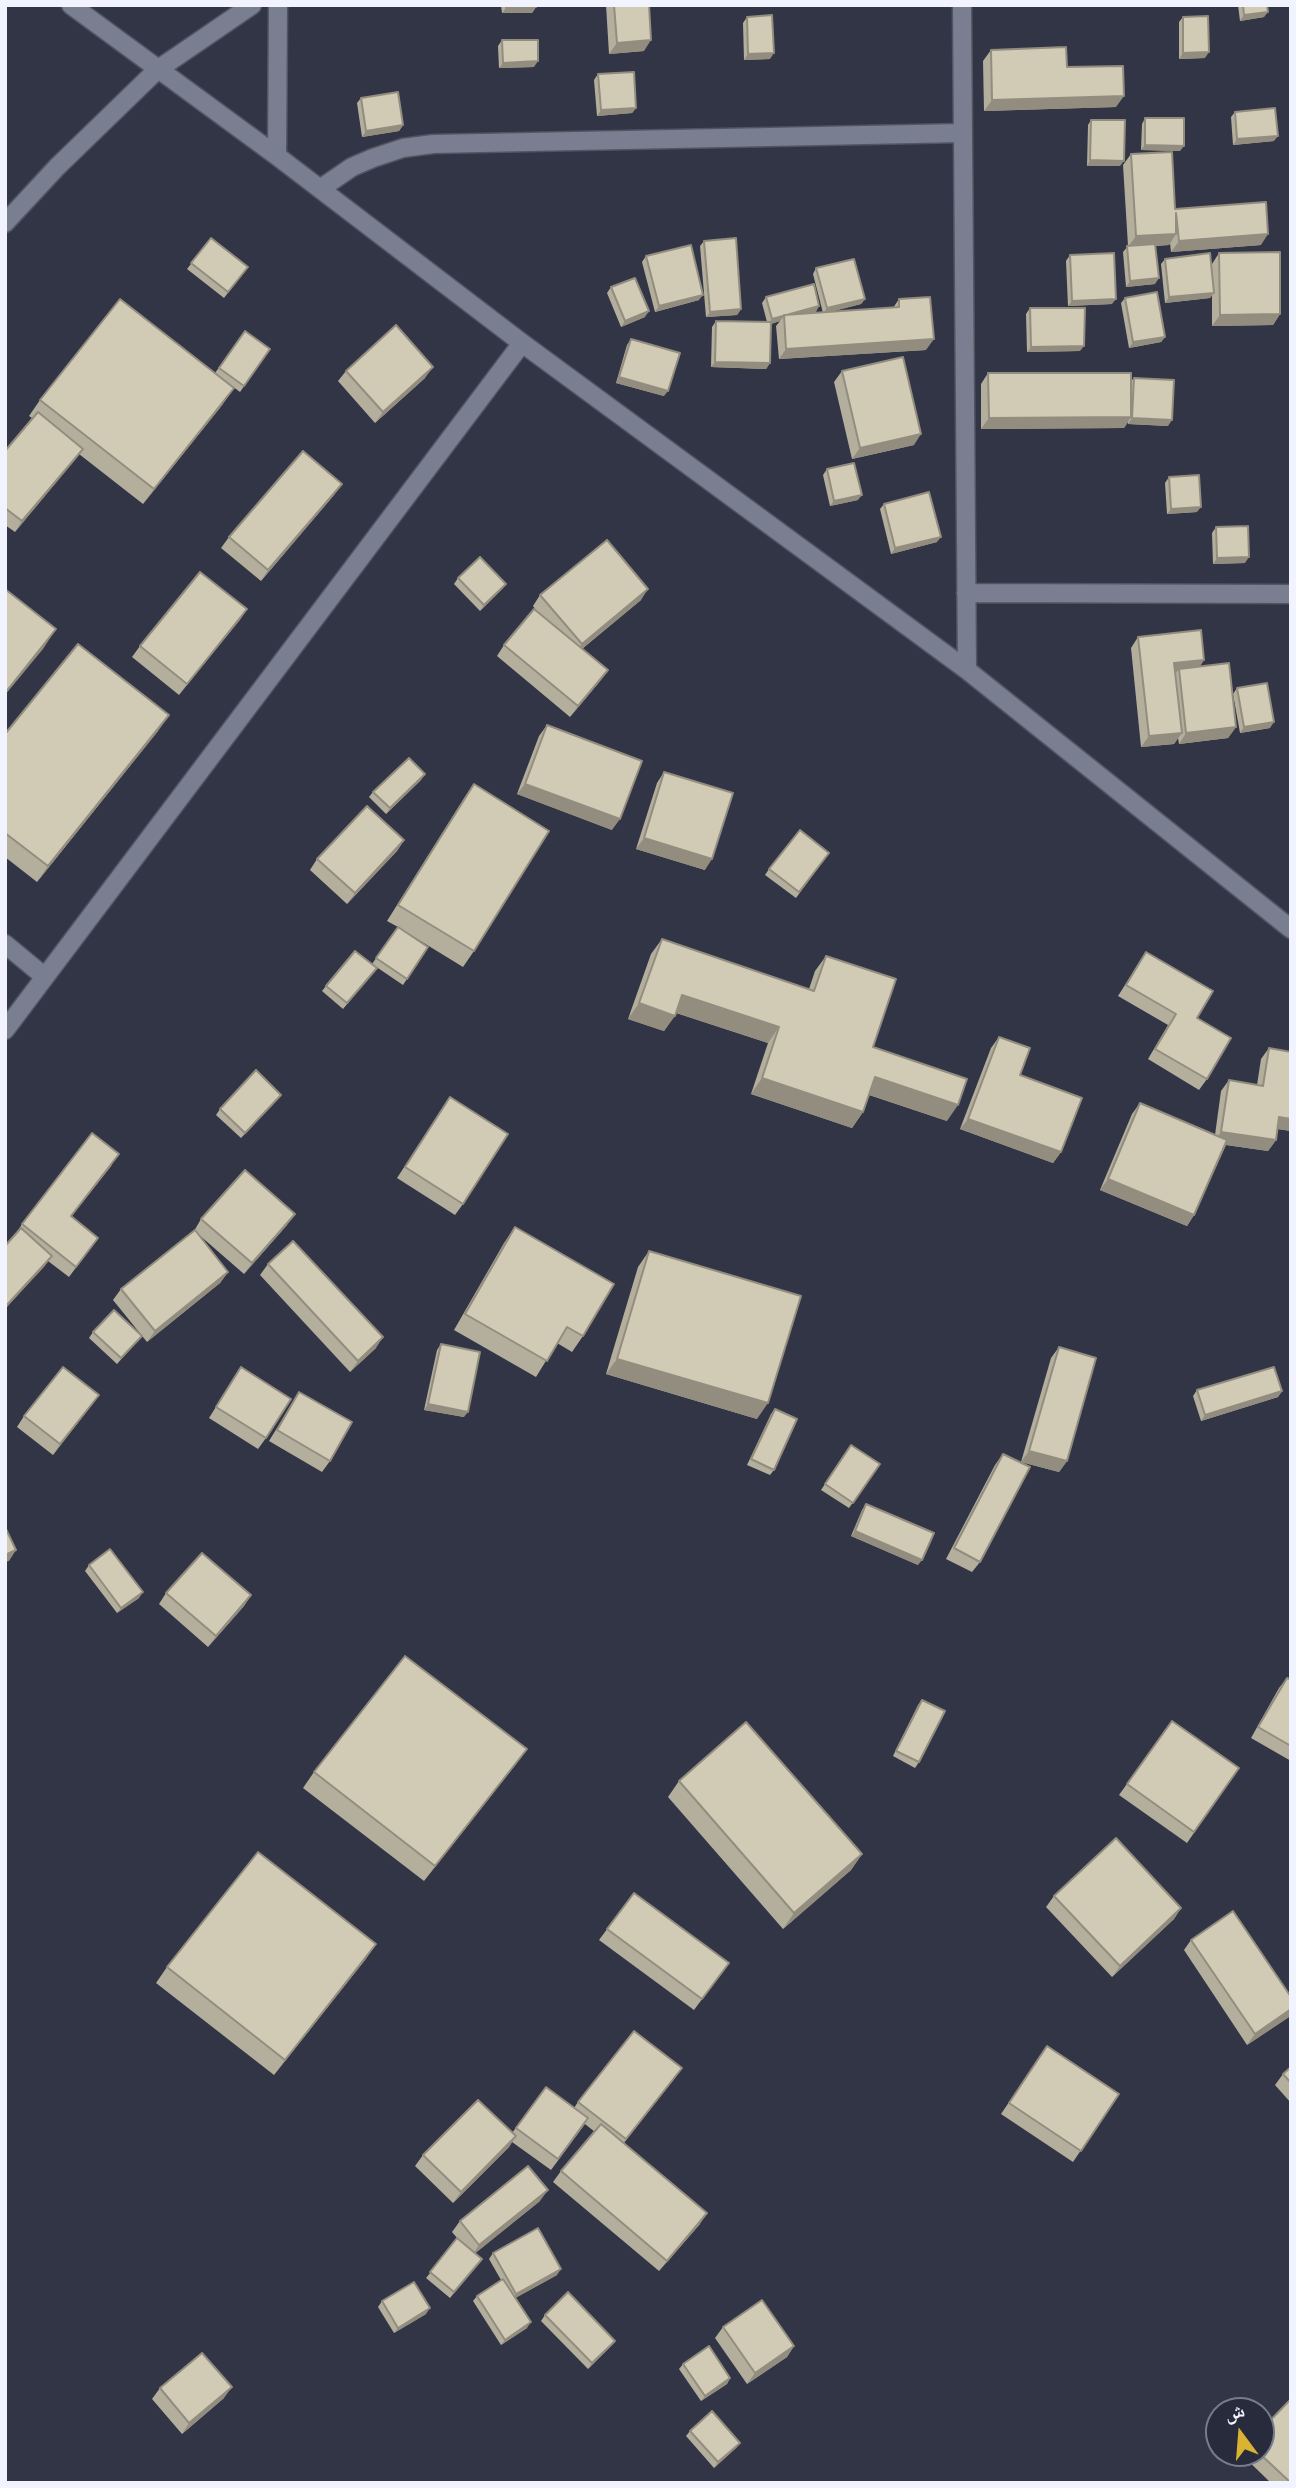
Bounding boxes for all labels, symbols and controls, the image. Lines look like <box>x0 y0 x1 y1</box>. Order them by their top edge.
north arrow <box>1205 2397 1275 2467</box>
text: ش <box>1222 2399 1247 2427</box>

